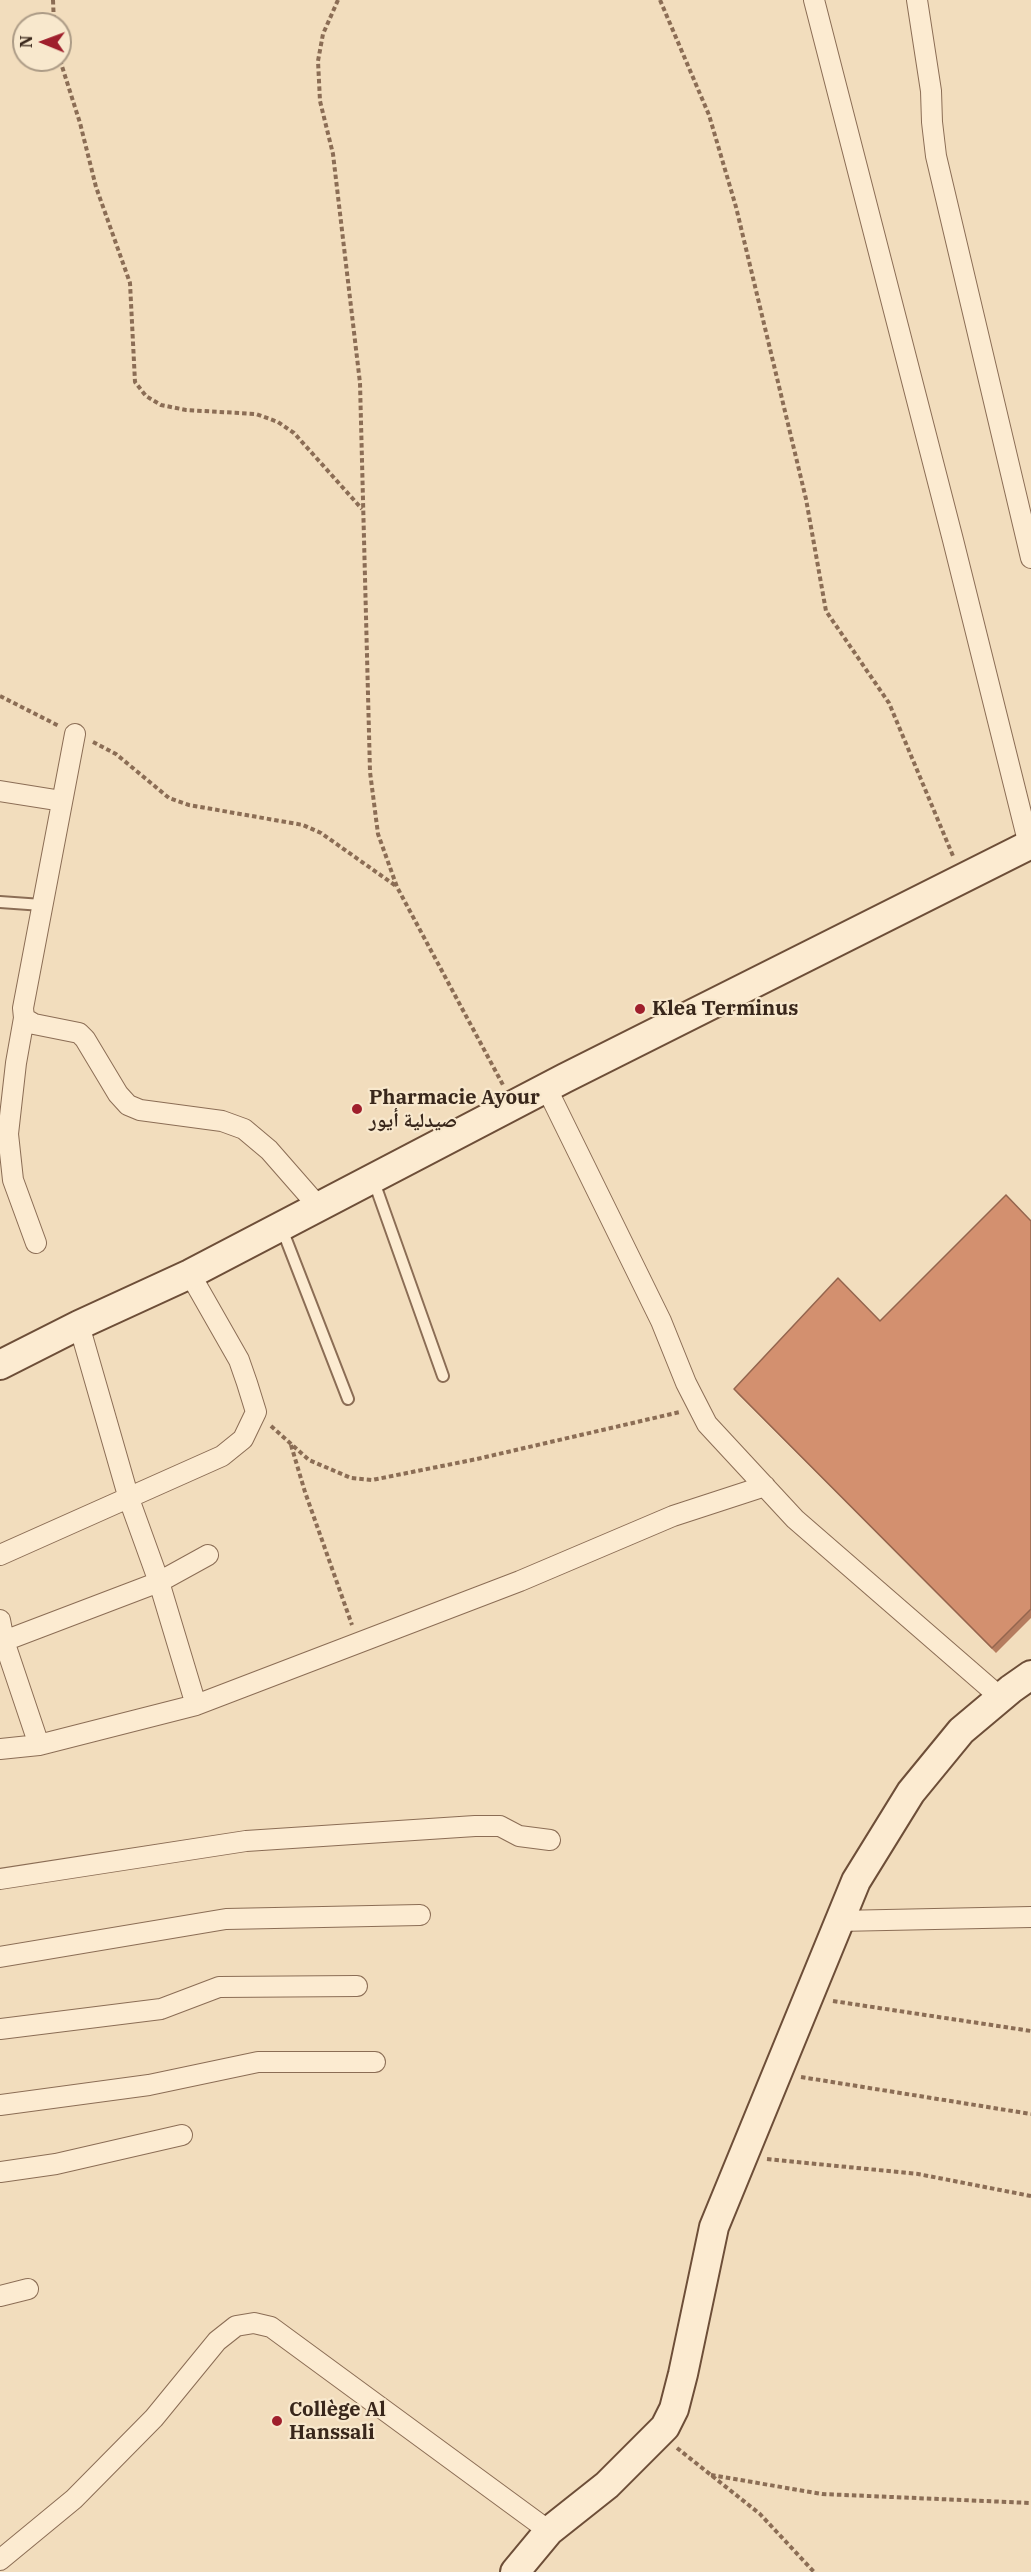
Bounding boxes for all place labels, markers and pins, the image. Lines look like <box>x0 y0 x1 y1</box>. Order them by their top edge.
place label: Klea Terminus <box>652 997 798 1021</box>
marker: Klea Terminus <box>633 1002 647 1016</box>
place label: Pharmacie Ayour صيدلية أيور <box>369 1086 540 1133</box>
marker: Pharmacie Ayour صيدلية أيور <box>350 1102 364 1116</box>
place label: Collège Al Hanssali <box>289 2398 386 2445</box>
marker: Collège Al Hanssali <box>270 2414 284 2428</box>

